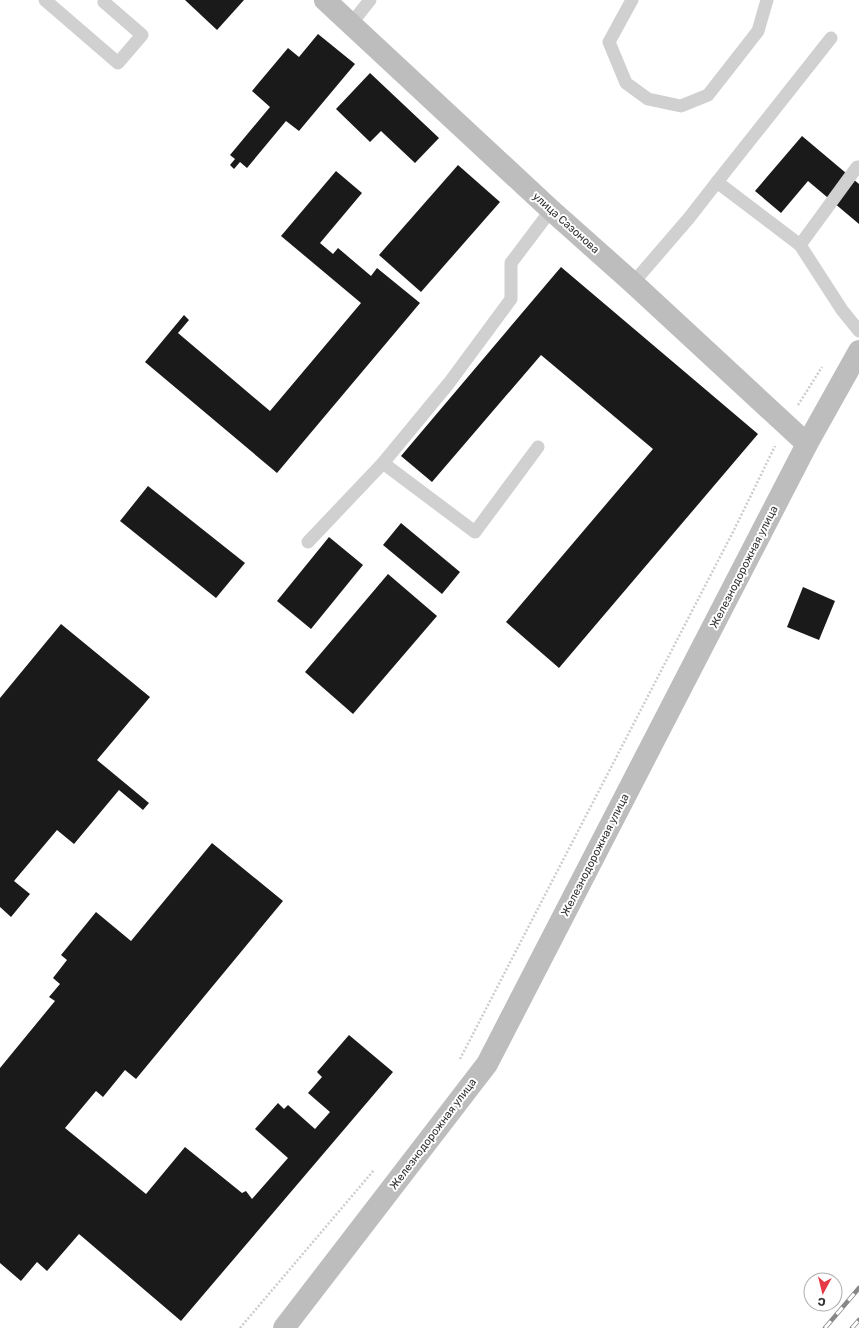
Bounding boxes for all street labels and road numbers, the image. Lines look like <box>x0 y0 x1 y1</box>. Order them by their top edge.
street label: улица Сазонова <box>530 190 602 256</box>
street label: Железнодорожная улица <box>707 504 781 630</box>
street label: Железнодорожная улица <box>558 792 632 918</box>
street label: Железнодорожная улица <box>387 1076 479 1192</box>

